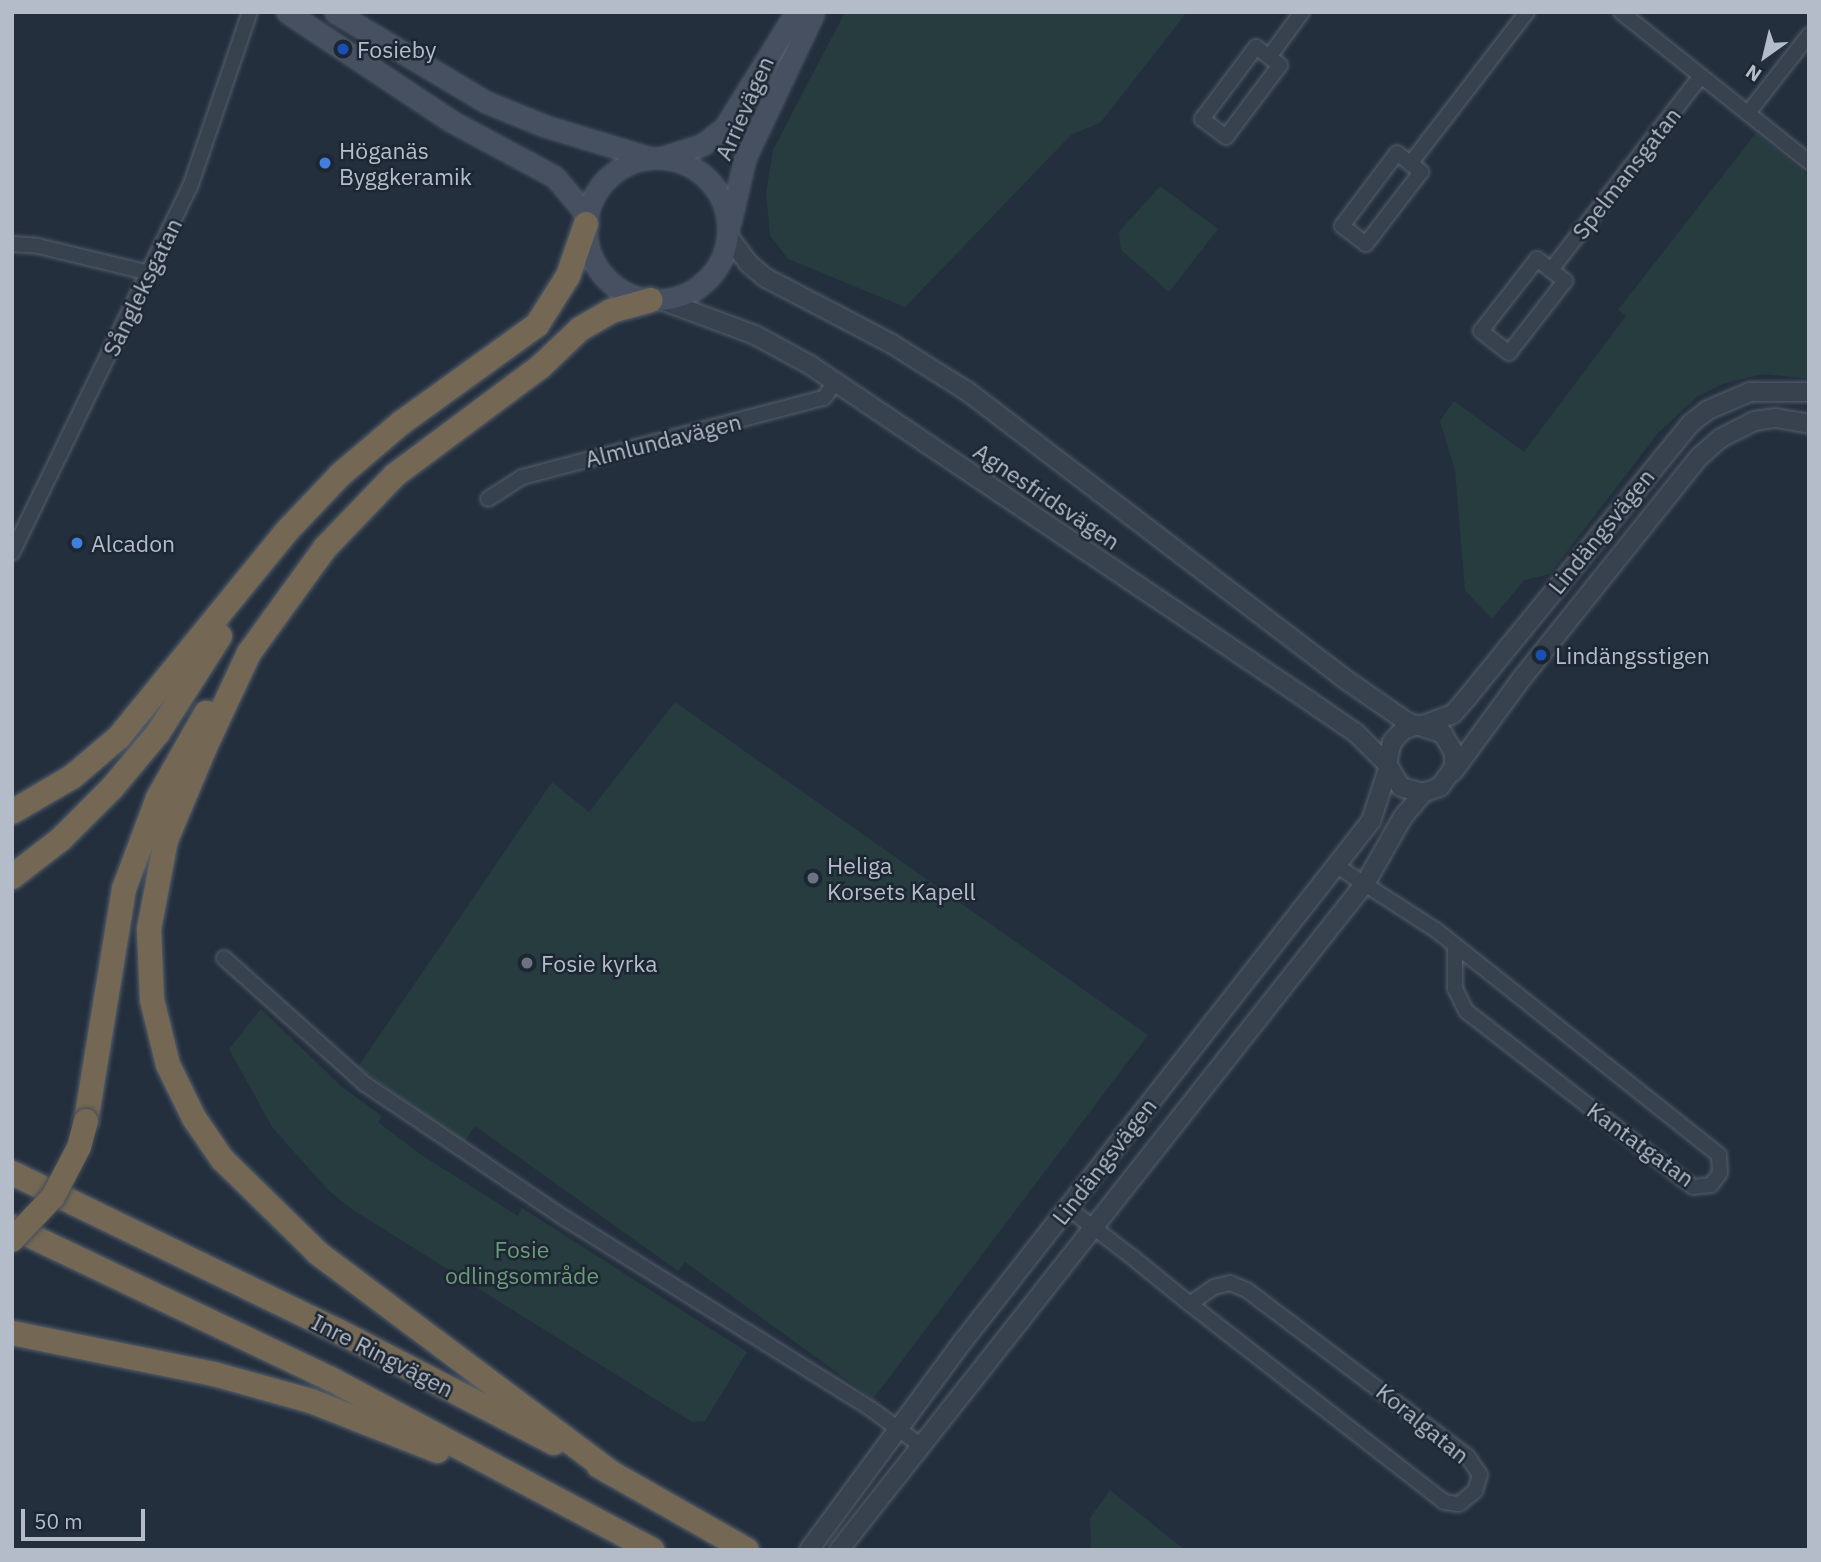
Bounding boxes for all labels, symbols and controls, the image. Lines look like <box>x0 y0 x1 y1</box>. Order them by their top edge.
north arrow <box>1730 21 1800 91</box>
place label: Fosieby <box>357 35 436 63</box>
marker: Fosieby <box>335 41 351 57</box>
street label: Arrievägen <box>709 52 779 164</box>
text: N <box>1741 60 1766 87</box>
street label: Spelmansgatan <box>1566 102 1686 244</box>
place label: Höganäs Byggkeramik <box>339 136 472 190</box>
marker: Höganäs Byggkeramik <box>317 155 333 171</box>
street label: Sångleksgatan <box>97 213 187 361</box>
street label: Almlundavägen <box>582 407 744 473</box>
street label: Agnesfridsvägen <box>969 437 1125 555</box>
street label: Lindängsvägen <box>1542 463 1660 599</box>
place label: Alcadon <box>91 529 175 557</box>
marker: Alcadon <box>69 535 85 551</box>
place label: Lindängsstigen <box>1555 641 1710 669</box>
marker: Lindängsstigen <box>1533 647 1549 663</box>
place label: Heliga Korsets Kapell <box>827 851 976 905</box>
marker: Heliga Korsets Kapell <box>805 870 821 886</box>
place label: Fosie kyrka <box>541 949 657 977</box>
marker: Fosie kyrka <box>519 955 535 971</box>
street label: Lindängsvägen <box>1046 1092 1162 1230</box>
street label: Kantatgatan <box>1582 1096 1700 1192</box>
park label: Fosie odlingsområde <box>445 1235 599 1289</box>
street label: Inre Ringvägen <box>307 1307 459 1403</box>
street label: Koralgatan <box>1371 1377 1475 1469</box>
scale bar <box>24 1496 149 1540</box>
text: 50 m <box>34 1507 83 1535</box>

